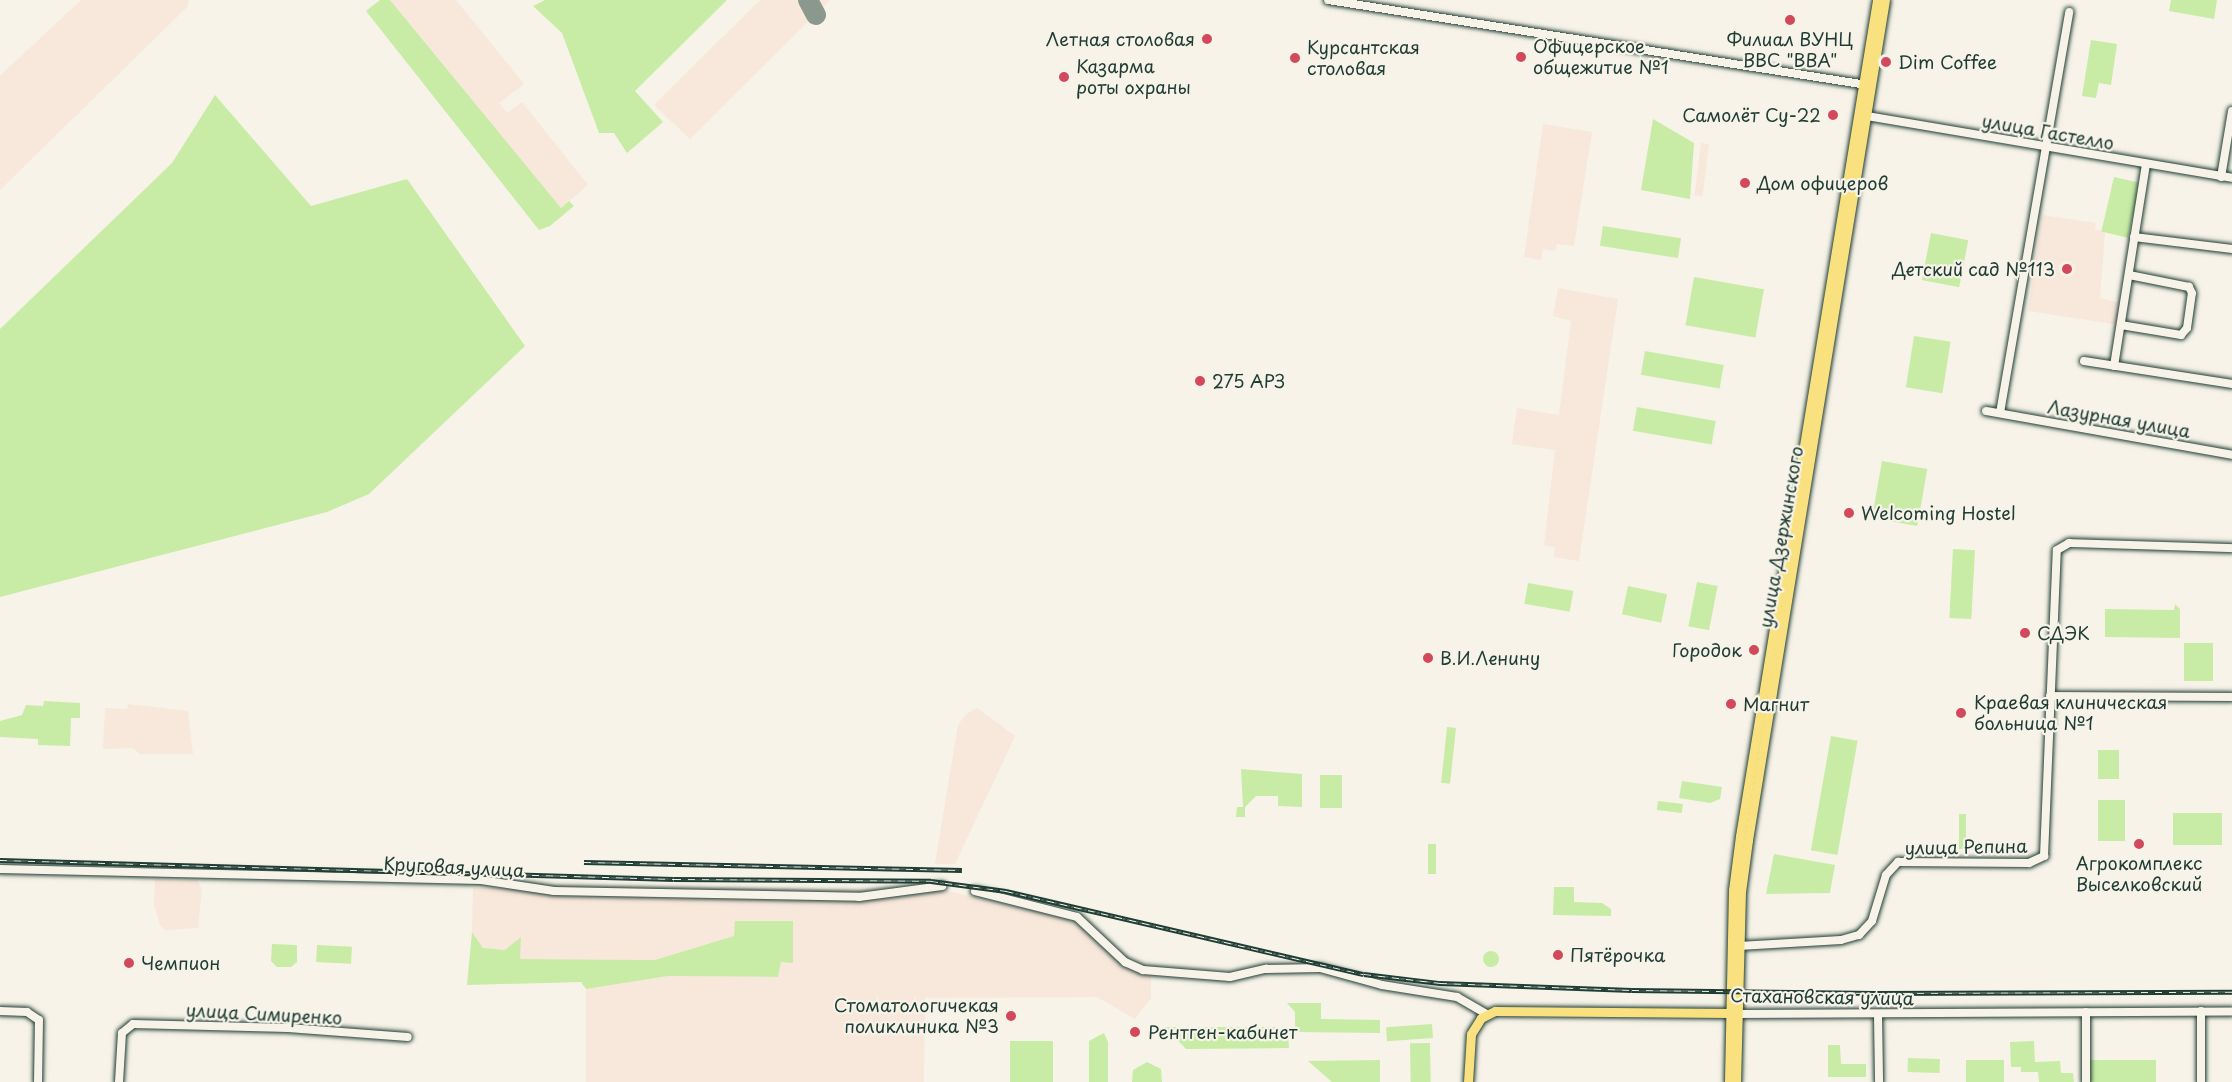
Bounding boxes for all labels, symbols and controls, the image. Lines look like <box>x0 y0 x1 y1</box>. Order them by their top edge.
marker: Филиал ВУНЦ ВВС "ВВА" <box>1783 13 1797 27</box>
place label: Летная столовая <box>1046 28 1195 50</box>
place label: Филиал ВУНЦ ВВС "ВВА" <box>1727 29 1853 72</box>
marker: Летная столовая <box>1200 32 1214 46</box>
place label: Офицерское общежитие №1 <box>1533 36 1668 78</box>
place label: Курсантская столовая <box>1307 37 1420 80</box>
marker: Офицерское общежитие №1 <box>1514 50 1528 64</box>
marker: Курсантская столовая <box>1288 51 1302 65</box>
place label: Dim Coffee <box>1898 51 1996 73</box>
marker: Dim Coffee <box>1879 55 1893 69</box>
place label: Казарма роты охраны <box>1076 56 1191 98</box>
marker: Казарма роты охраны <box>1057 70 1071 84</box>
place label: Самолёт Су-22 <box>1682 104 1821 126</box>
marker: Самолёт Су-22 <box>1826 108 1840 122</box>
street label: улица Гастелло <box>1980 110 2116 154</box>
place label: Дом офицеров <box>1757 172 1889 194</box>
marker: Дом офицеров <box>1738 176 1752 190</box>
place label: Детский сад №113 <box>1891 258 2055 280</box>
marker: Детский сад №113 <box>2060 262 2074 276</box>
place label: 275 АРЗ <box>1212 370 1286 392</box>
marker: 275 АРЗ <box>1193 374 1207 388</box>
street label: Лазурная улица <box>2046 396 2192 442</box>
street label: улица Дзержинского <box>1754 444 1808 630</box>
place label: Welcoming Hostel <box>1861 502 2015 524</box>
marker: Welcoming Hostel <box>1842 506 1856 520</box>
place label: СДЭК <box>2037 622 2090 644</box>
marker: СДЭК <box>2018 626 2032 640</box>
place label: Городок <box>1672 639 1742 661</box>
marker: Городок <box>1747 643 1761 657</box>
place label: В.И.Ленину <box>1440 647 1540 669</box>
marker: В.И.Ленину <box>1421 651 1435 665</box>
place label: Краевая клиническая больница №1 <box>1974 692 2168 734</box>
place label: Магнит <box>1743 693 1809 715</box>
marker: Магнит <box>1724 697 1738 711</box>
marker: Краевая клиническая больница №1 <box>1952 704 1970 722</box>
street label: улица Репина <box>1904 835 2028 859</box>
marker: Агрокомплекс Выселковский <box>2132 837 2146 851</box>
street label: Круговая улица <box>383 853 525 881</box>
place label: Агрокомплекс Выселковский <box>2076 853 2202 896</box>
place label: Пятёрочка <box>1570 944 1665 966</box>
marker: Пятёрочка <box>1551 948 1565 962</box>
place label: Чемпион <box>141 952 220 974</box>
marker: Чемпион <box>122 956 136 970</box>
street label: Стахановская улица <box>1729 985 1915 1009</box>
place label: Стоматологичекая поликлиника №3 <box>834 995 999 1038</box>
street label: улица Симиренко <box>185 999 343 1029</box>
marker: Стоматологичекая поликлиника №3 <box>1004 1009 1018 1023</box>
place label: Рентген-кабинет <box>1148 1021 1298 1043</box>
marker: Рентген-кабинет <box>1126 1023 1144 1041</box>

